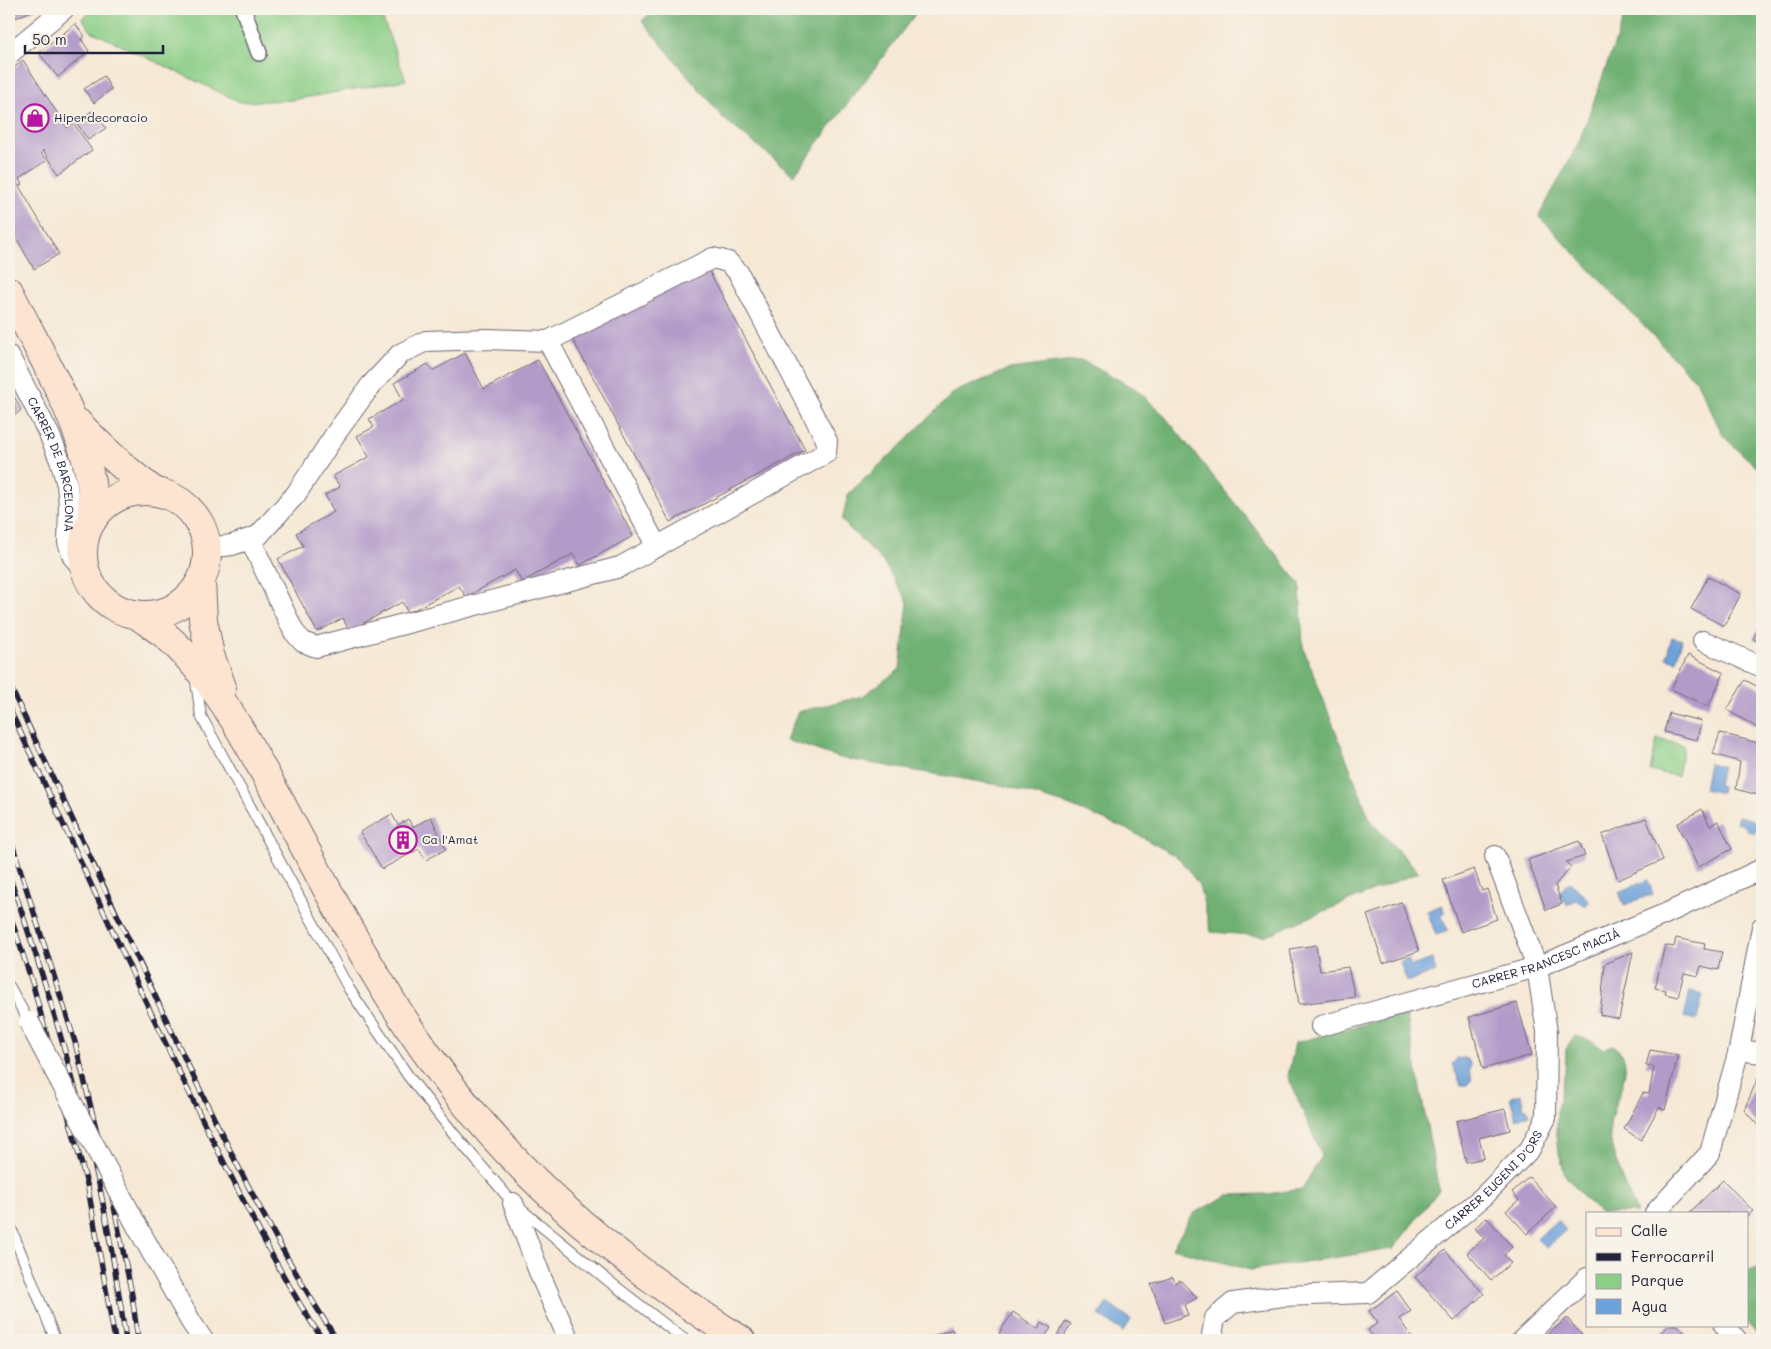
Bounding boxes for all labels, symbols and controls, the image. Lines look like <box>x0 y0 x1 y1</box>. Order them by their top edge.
scale bar <box>25 22 162 54</box>
text: 50 m <box>32 29 67 49</box>
shop icon: Hiperdecoracio <box>20 103 50 133</box>
place label: Hiperdecoracio <box>54 109 148 125</box>
street label: CARRER DE BARCELONA <box>24 394 78 532</box>
building icon: Ca l'Amat <box>388 825 418 855</box>
place label: Ca l'Amat <box>422 831 478 847</box>
street label: CARRER FRANCESC MACIÁ <box>1470 925 1622 991</box>
street label: CARRER EUGENI D'ORS <box>1441 1127 1545 1233</box>
legend <box>1586 1212 1748 1326</box>
text: Calle <box>1631 1220 1668 1240</box>
text: Ferrocarril <box>1631 1246 1714 1266</box>
text: Parque <box>1631 1270 1684 1290</box>
text: Agua <box>1631 1296 1668 1316</box>

